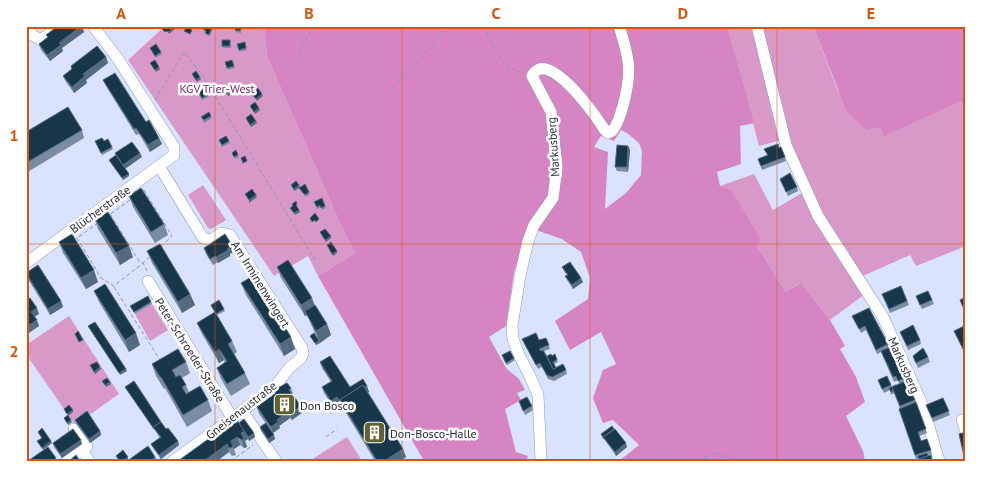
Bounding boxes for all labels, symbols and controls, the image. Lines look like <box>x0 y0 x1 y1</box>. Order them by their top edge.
text: A <box>116 3 126 23</box>
text: B <box>304 3 314 23</box>
text: C <box>492 3 501 23</box>
text: D <box>678 3 688 23</box>
text: E <box>867 3 875 23</box>
park label: KGV Trier-West <box>179 81 255 96</box>
street label: Markusberg <box>543 117 563 177</box>
text: 1 <box>9 125 19 145</box>
street label: Blücherstraße <box>67 182 133 236</box>
street label: Am Irminenwingert <box>228 238 294 330</box>
street label: Peter-Schroeder-Straße <box>152 295 228 405</box>
street label: Markusberg <box>885 335 923 395</box>
text: 2 <box>9 341 19 361</box>
street label: Gneisenaustraße <box>203 378 279 442</box>
building icon: Don Bosco <box>272 393 296 417</box>
place label: Don Bosco <box>300 398 354 413</box>
building icon: Don-Bosco-Halle <box>362 421 386 445</box>
place label: Don-Bosco-Halle <box>390 426 477 441</box>

